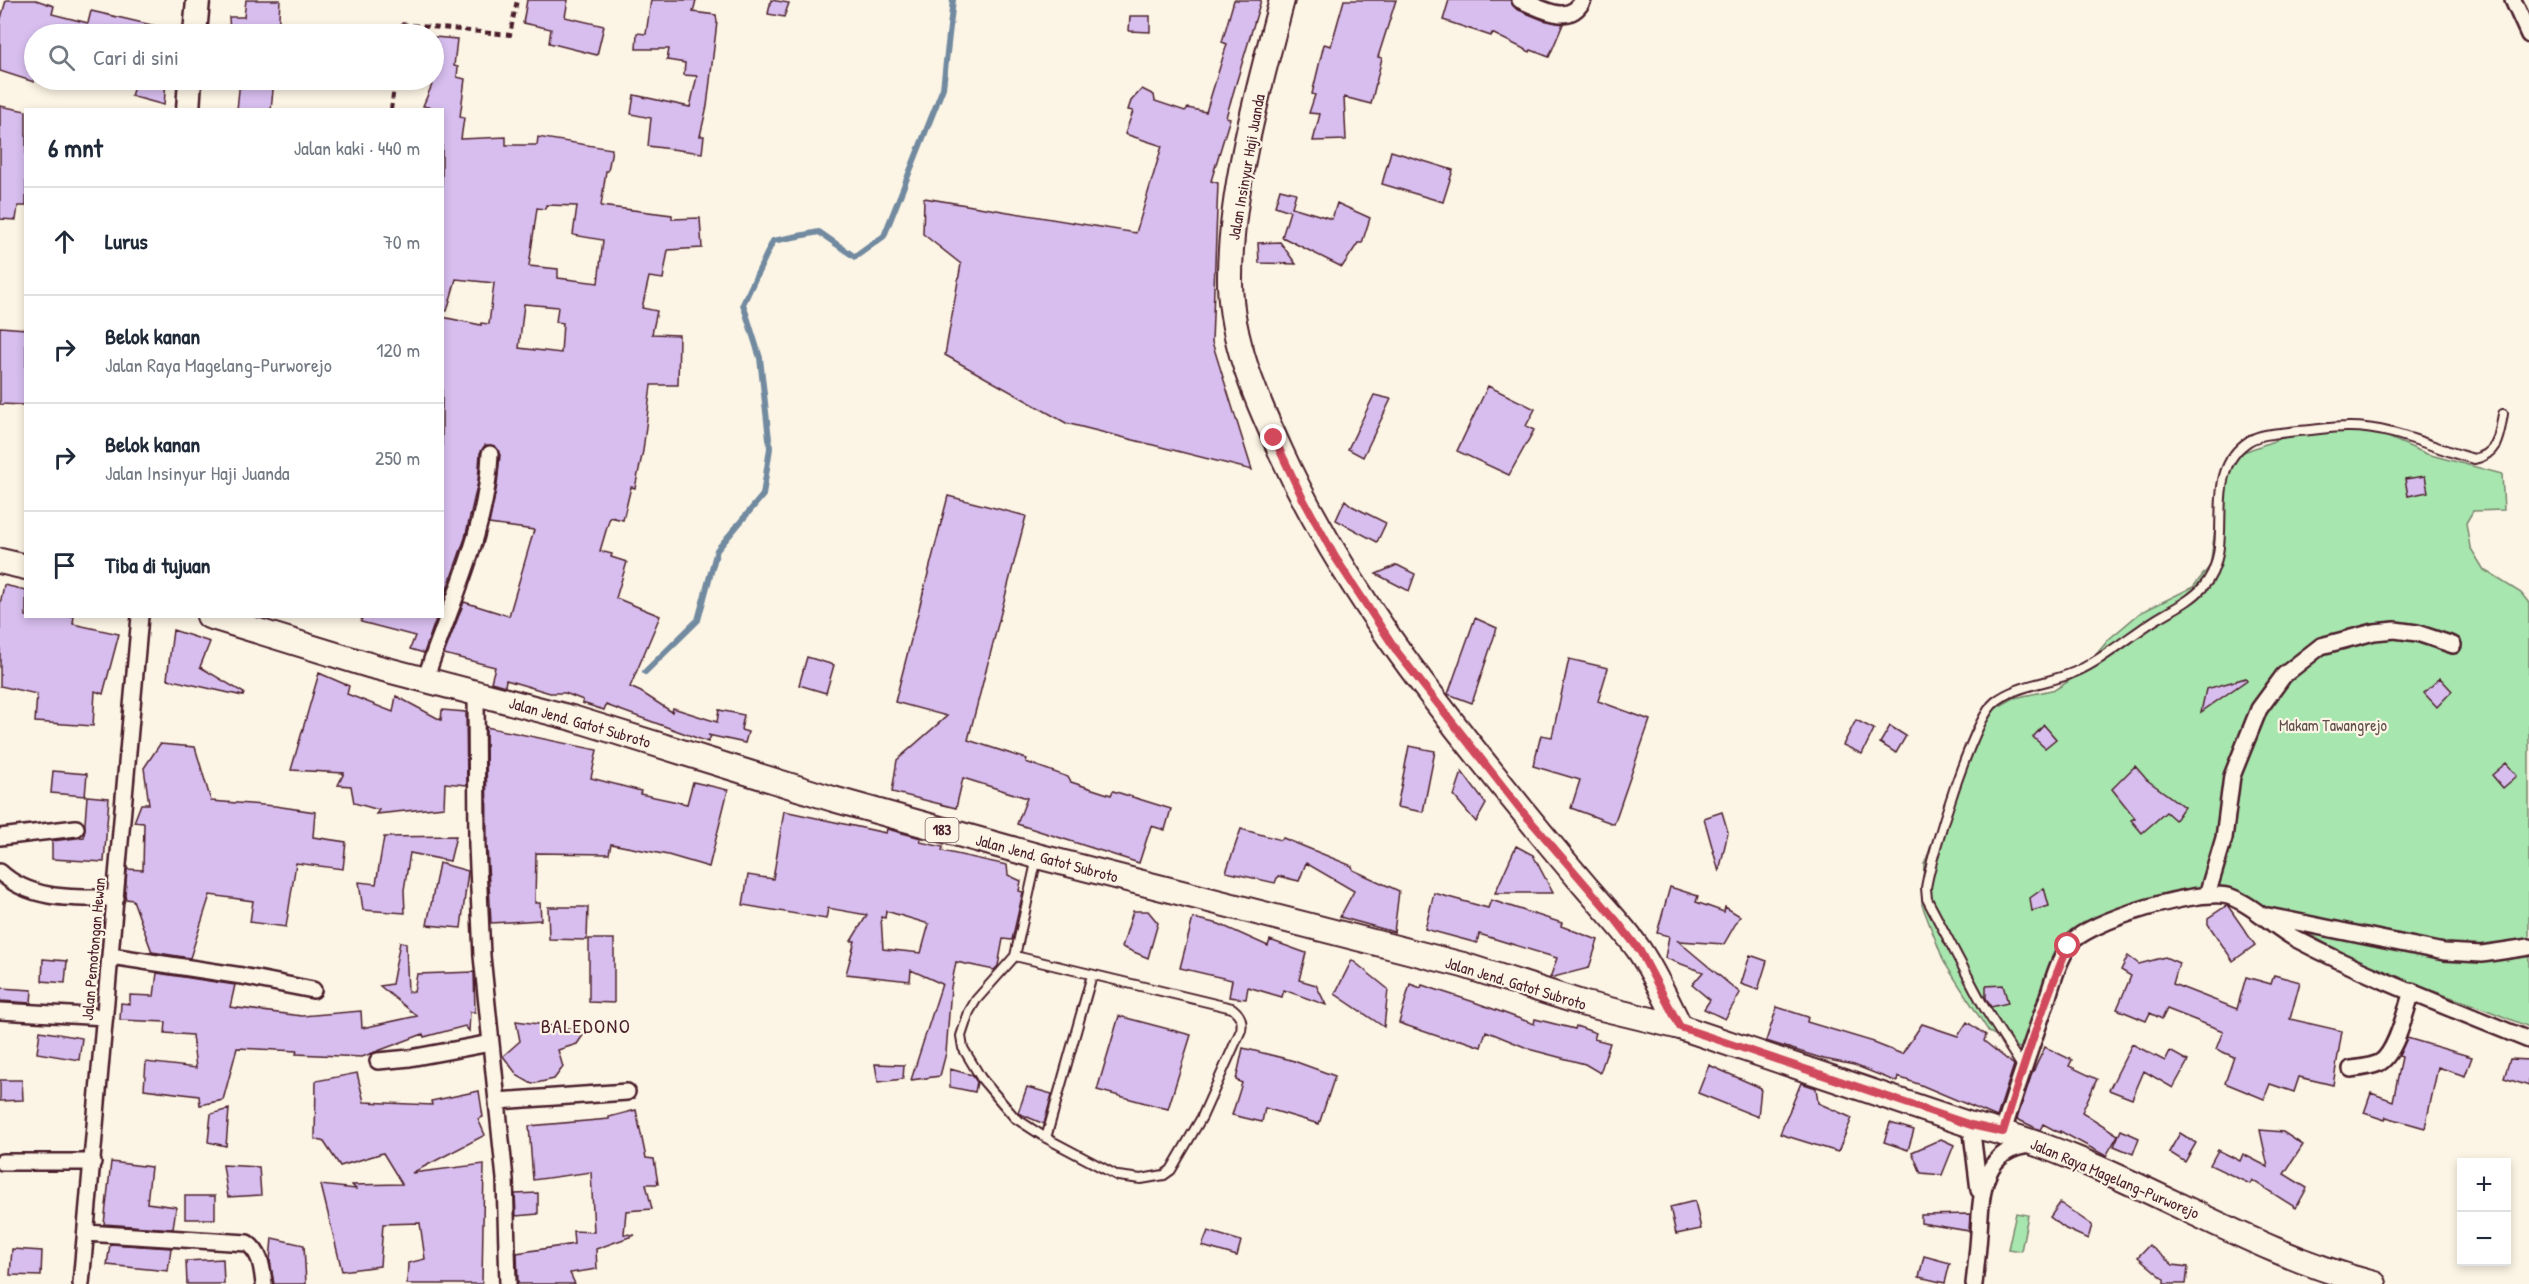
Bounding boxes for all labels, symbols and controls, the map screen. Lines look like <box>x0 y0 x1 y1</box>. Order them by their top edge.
search box <box>24 24 444 90</box>
icon: search <box>45 41 78 74</box>
text: Cari di sini <box>93 42 179 72</box>
street label: Jalan Insinyur Haji Juanda <box>1222 92 1270 242</box>
text: 6 mnt <box>48 130 103 165</box>
text: Jalan kaki · 440 m <box>294 134 420 161</box>
icon: ahead <box>48 225 81 258</box>
text: Lurus <box>105 226 148 256</box>
text: 70 m <box>383 228 420 255</box>
text: Belok kanan <box>105 321 200 351</box>
icon: right <box>48 333 81 366</box>
text: 120 m <box>376 336 420 363</box>
text: Jalan Raya Magelang-Purworejo <box>105 351 332 378</box>
route end <box>1260 424 1286 450</box>
text: Belok kanan <box>105 429 200 459</box>
icon: right <box>48 441 81 474</box>
text: 250 m <box>375 444 420 471</box>
text: Jalan Insinyur Haji Juanda <box>105 459 290 486</box>
icon: arrive <box>48 549 81 582</box>
text: Tiba di tujuan <box>105 550 210 580</box>
street label: Jalan Jend. Gatot Subroto <box>507 691 654 753</box>
park label: Makam Tawangrejo <box>2279 714 2387 736</box>
road number: 183 <box>926 818 958 842</box>
street label: Jalan Jend. Gatot Subroto <box>973 828 1121 888</box>
street label: Jalan Pemotongan Hewan <box>76 877 110 1021</box>
route start <box>2054 932 2080 958</box>
street label: Jalan Jend. Gatot Subroto <box>1443 951 1590 1015</box>
district label: BALEDONO <box>541 1012 631 1039</box>
street label: Jalan Raya Magelang-Purworejo <box>2027 1132 2203 1224</box>
map controls <box>2457 1158 2511 1266</box>
button: + <box>2457 1158 2511 1212</box>
button: − <box>2457 1212 2511 1266</box>

